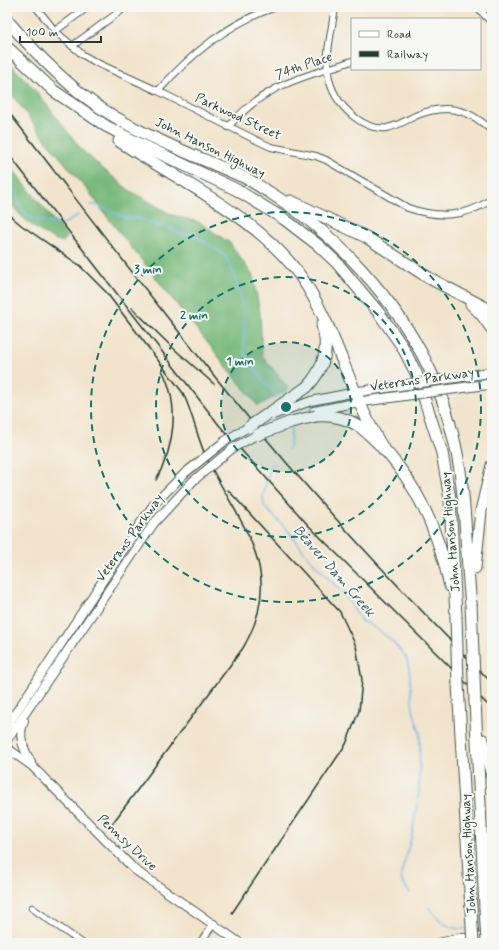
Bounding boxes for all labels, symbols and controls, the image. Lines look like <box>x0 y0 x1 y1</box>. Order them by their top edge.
scale bar <box>20 18 101 44</box>
legend <box>351 18 481 70</box>
text: 100 m <box>26 25 58 41</box>
text: Road <box>387 27 411 43</box>
text: Railway <box>387 47 429 63</box>
street label: 74th Place <box>273 48 335 84</box>
street label: Parkwood Street <box>192 90 284 144</box>
street label: John Hanson Highway <box>152 114 268 183</box>
text: 3 min <box>134 262 162 278</box>
text: 2 min <box>180 308 208 324</box>
text: 1 min <box>226 354 254 370</box>
street label: Veterans Parkway <box>369 364 475 396</box>
centre of rings <box>279 400 293 414</box>
street label: John Hanson Highway <box>437 471 466 593</box>
street label: Veterans Parkway <box>92 491 168 585</box>
water label: Beaver Dam Creek <box>289 521 380 621</box>
street label: John Hanson Highway <box>457 793 482 915</box>
street label: Pennsy Drive <box>94 811 161 875</box>

